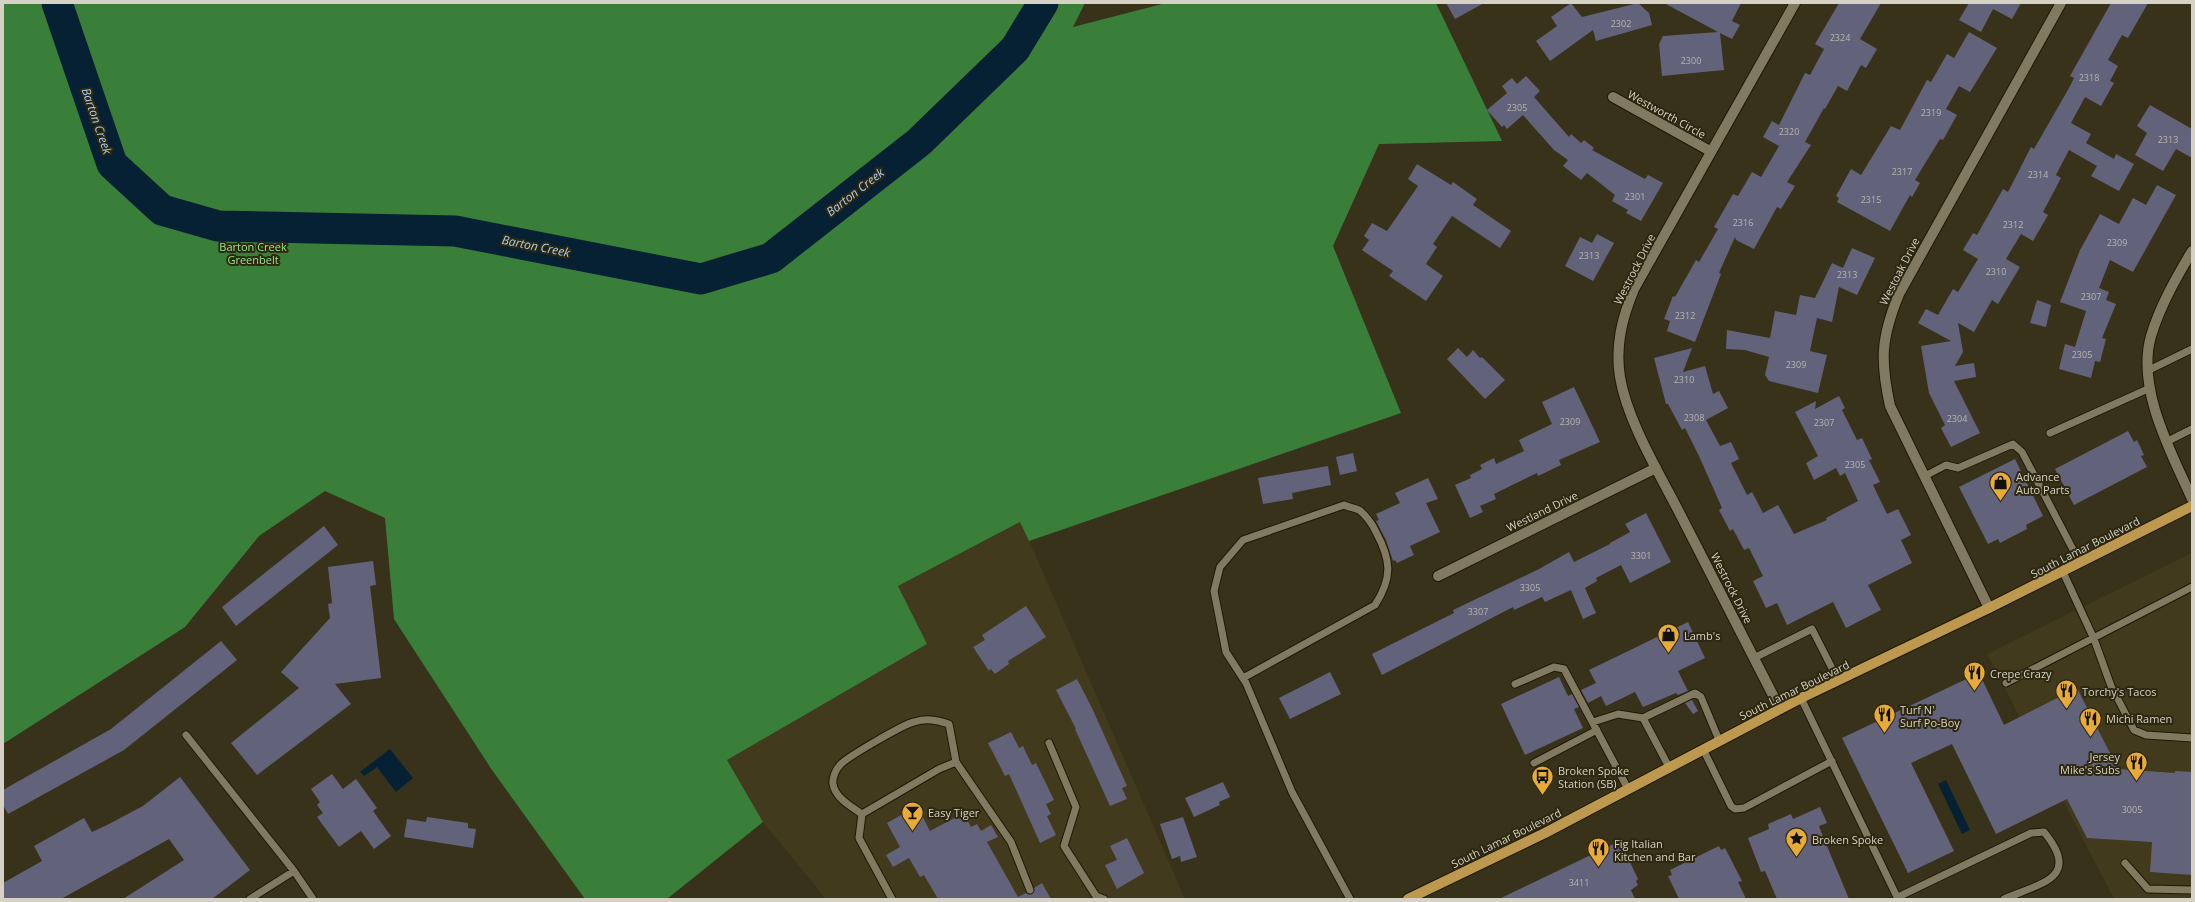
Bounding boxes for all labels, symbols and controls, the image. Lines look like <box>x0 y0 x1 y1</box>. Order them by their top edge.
house number: 2302 <box>1611 17 1631 30</box>
house number: 2324 <box>1830 31 1850 44</box>
house number: 2300 <box>1681 54 1701 67</box>
house number: 2318 <box>2079 71 2099 84</box>
water label: Barton Creek <box>78 86 117 157</box>
street label: Westworth Circle <box>1625 86 1709 142</box>
house number: 2305 <box>1507 101 1527 114</box>
house number: 2319 <box>1921 106 1941 119</box>
house number: 2320 <box>1779 125 1799 138</box>
house number: 2313 <box>2158 133 2178 146</box>
water label: Barton Creek <box>823 163 888 220</box>
house number: 2317 <box>1892 165 1912 178</box>
house number: 2314 <box>2028 168 2048 181</box>
house number: 2301 <box>1625 190 1645 203</box>
house number: 2315 <box>1861 193 1881 206</box>
house number: 2316 <box>1733 216 1753 229</box>
house number: 2312 <box>2003 218 2023 231</box>
water label: Barton Creek <box>500 231 573 261</box>
street label: Westrock Drive <box>1610 231 1658 307</box>
street label: Westoak Drive <box>1876 235 1922 307</box>
house number: 2309 <box>2107 236 2127 249</box>
park label: Barton Creek Greenbelt <box>219 239 287 267</box>
house number: 2313 <box>1579 249 1599 262</box>
house number: 2310 <box>1986 265 2006 278</box>
house number: 2313 <box>1837 268 1857 281</box>
house number: 2307 <box>2081 290 2101 303</box>
house number: 2312 <box>1675 309 1695 322</box>
house number: 2305 <box>2072 348 2092 361</box>
house number: 2309 <box>1786 358 1806 371</box>
house number: 2310 <box>1674 373 1694 386</box>
house number: 2308 <box>1684 411 1704 424</box>
house number: 2304 <box>1947 412 1967 425</box>
house number: 2309 <box>1560 415 1580 428</box>
house number: 2307 <box>1814 416 1834 429</box>
house number: 2305 <box>1845 458 1865 471</box>
shop icon: Advance Auto Parts <box>1988 469 2014 502</box>
place label: Advance Auto Parts <box>2016 469 2070 497</box>
street label: Westland Drive <box>1504 487 1580 535</box>
street label: South Lamar Boulevard <box>2028 513 2142 581</box>
house number: 3301 <box>1631 549 1651 562</box>
street label: Westrock Drive <box>1708 550 1756 626</box>
house number: 3305 <box>1520 581 1540 594</box>
house number: 3307 <box>1468 605 1488 618</box>
shop icon: Lamb's <box>1655 622 1681 655</box>
place label: Lamb's <box>1684 628 1720 643</box>
street label: South Lamar Boulevard <box>1736 657 1852 723</box>
restaurant icon: Crepe Crazy <box>1962 660 1988 693</box>
place label: Crepe Crazy <box>1990 666 2052 681</box>
restaurant icon: Torchy's Tacos <box>2054 678 2080 711</box>
place label: Torchy's Tacos <box>2082 684 2157 699</box>
restaurant icon: Turf N' Surf Po-Boy <box>1871 702 1897 735</box>
place label: Turf N' Surf Po-Boy <box>1900 702 1960 730</box>
restaurant icon: Michi Ramen <box>2077 705 2103 738</box>
place label: Michi Ramen <box>2106 711 2172 726</box>
place label: Jersey Mike's Subs <box>2060 749 2120 777</box>
restaurant icon: Jersey Mike's Subs <box>2123 749 2149 782</box>
bus stop icon: Broken Spoke Station (SB) <box>1530 763 1556 796</box>
place label: Broken Spoke Station (SB) <box>1558 763 1629 791</box>
bar icon: Easy Tiger <box>899 799 925 832</box>
house number: 3005 <box>2122 803 2142 816</box>
place label: Easy Tiger <box>928 805 980 820</box>
street label: South Lamar Boulevard <box>1448 805 1564 871</box>
place icon: Broken Spoke <box>1783 826 1809 859</box>
place label: Broken Spoke <box>1812 832 1883 847</box>
restaurant icon: Fig Italian Kitchen and Bar <box>1586 836 1612 869</box>
place label: Fig Italian Kitchen and Bar <box>1614 836 1696 864</box>
house number: 3411 <box>1569 876 1589 889</box>

